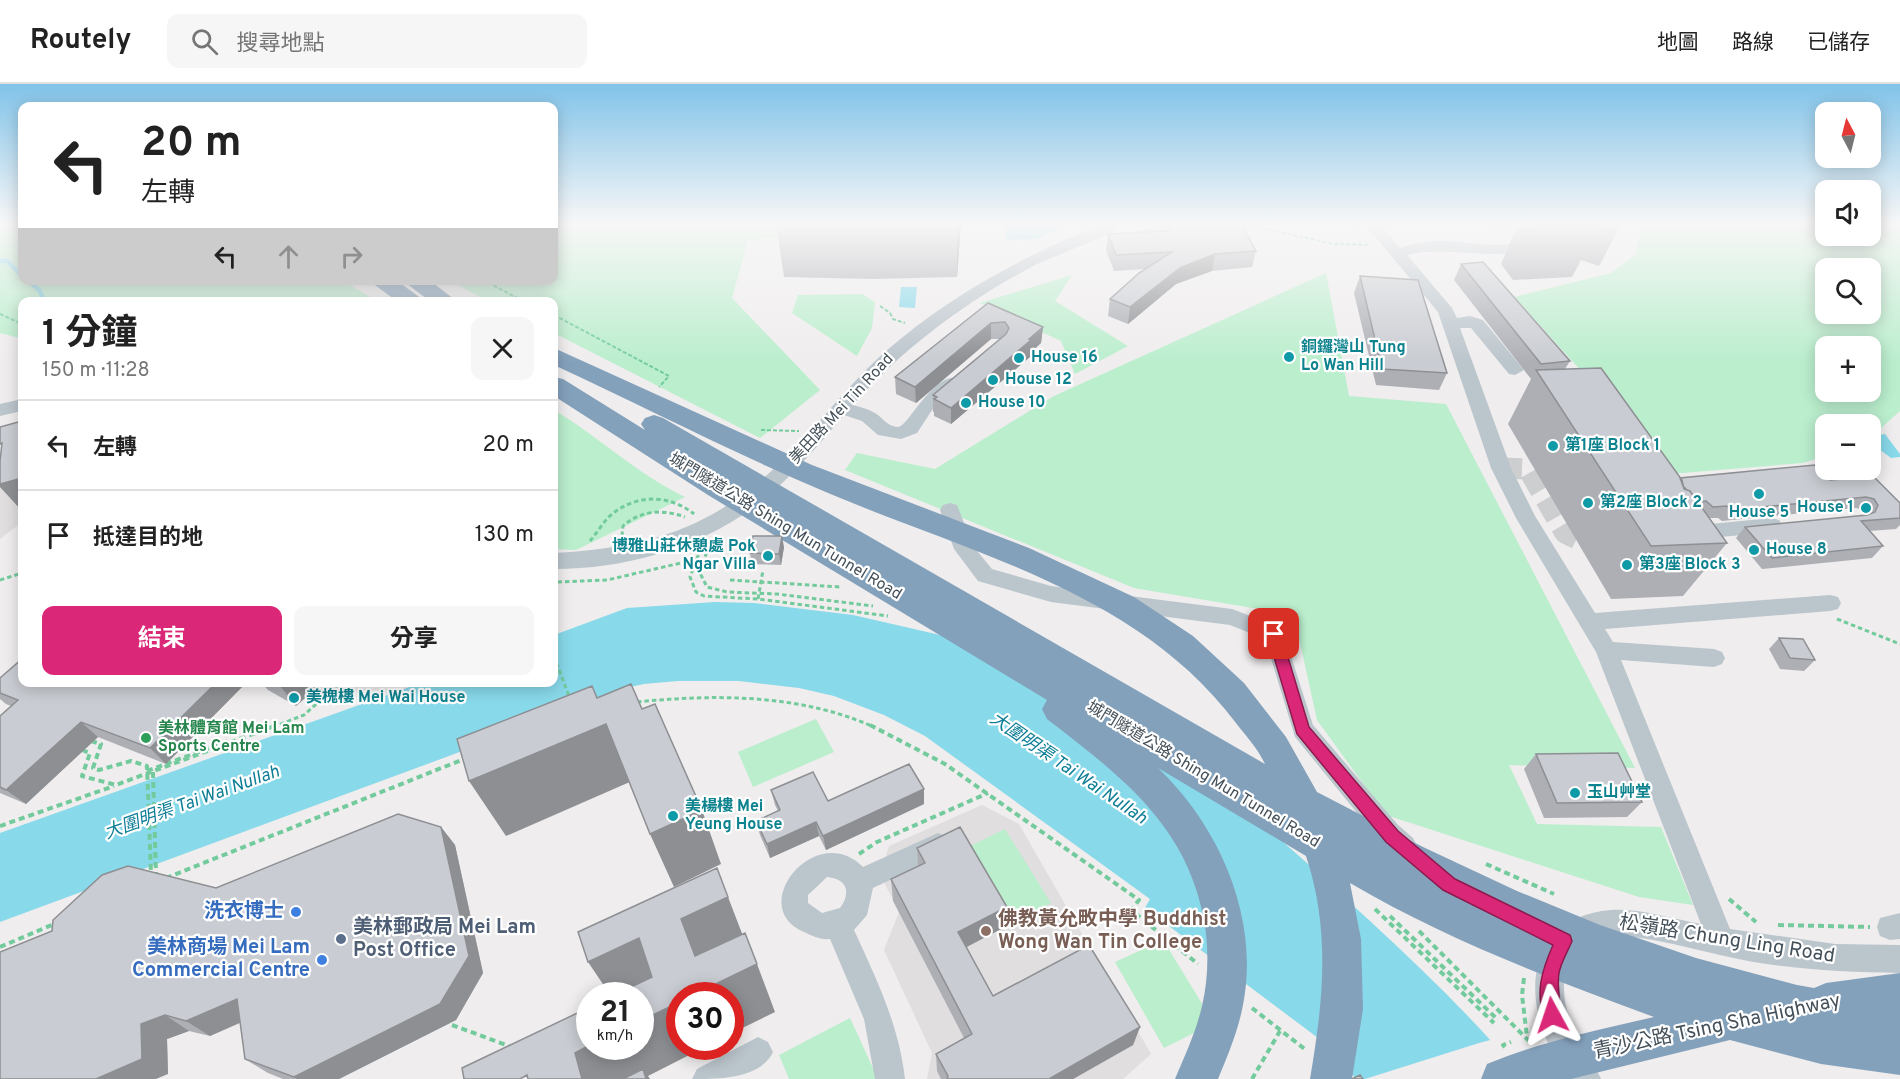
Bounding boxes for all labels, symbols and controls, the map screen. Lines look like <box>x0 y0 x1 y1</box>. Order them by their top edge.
search box <box>167 14 587 68</box>
text: Routely <box>30 23 131 59</box>
icon: search <box>188 25 221 58</box>
text: 地圖 <box>1657 30 1699 57</box>
text: 路線 <box>1732 30 1774 57</box>
text: 已儲存 <box>1807 30 1870 57</box>
text: 搜尋地點 <box>236 31 324 58</box>
north arrow <box>1815 102 1881 168</box>
map controls <box>1815 102 1881 480</box>
text: 20 m <box>141 118 242 171</box>
icon: left <box>42 126 120 204</box>
text: 左轉 <box>141 177 195 211</box>
button: sound <box>1815 180 1881 246</box>
icon: left <box>209 240 242 273</box>
icon: ahead <box>272 240 305 273</box>
icon: right <box>335 240 368 273</box>
button: search <box>1815 258 1881 324</box>
text: 1 分鐘 <box>42 312 137 358</box>
button: close <box>471 317 534 380</box>
button: + <box>1815 336 1881 402</box>
place label: 銅鑼灣山 Tung Lo Wan Hill <box>1301 338 1406 376</box>
place label: House 16 <box>1031 348 1098 368</box>
street label: 美田路 Mei Tin Road <box>786 350 898 468</box>
marker: 銅鑼灣山 Tung Lo Wan Hill <box>1282 350 1296 364</box>
marker: House 16 <box>1012 351 1026 365</box>
text: 150 m · 11:28 <box>42 358 150 384</box>
place label: House 12 <box>1005 370 1072 390</box>
marker: House 12 <box>986 373 1000 387</box>
place label: House 10 <box>978 393 1046 413</box>
marker: House 10 <box>959 396 973 410</box>
button: − <box>1815 414 1881 480</box>
icon: left <box>42 429 75 462</box>
text: 20 m <box>483 432 534 459</box>
text: 左轉 <box>93 435 137 462</box>
place label: 第1座 Block 1 <box>1565 435 1660 456</box>
marker: 第1座 Block 1 <box>1546 439 1560 453</box>
street label: 城門隧道公路 Shing Mun Tunnel Road <box>665 449 905 605</box>
marker: House 5 <box>1752 487 1766 501</box>
place label: 第2座 Block 2 <box>1600 492 1702 513</box>
marker: 第2座 Block 2 <box>1581 496 1595 510</box>
place label: House 1 <box>1797 498 1854 518</box>
marker: House 1 <box>1859 501 1873 515</box>
place label: House 5 <box>1729 503 1789 523</box>
icon: arrive <box>42 519 75 552</box>
text: 130 m <box>475 522 534 549</box>
text: 抵達目的地 <box>93 525 203 552</box>
place label: 博雅山莊休憩處 Pok Ngar Villa <box>612 536 756 575</box>
place label: House 8 <box>1766 540 1827 560</box>
marker: House 8 <box>1747 543 1761 557</box>
marker: 博雅山莊休憩處 Pok Ngar Villa <box>761 549 775 563</box>
place label: 第3座 Block 3 <box>1639 554 1741 575</box>
marker: 第3座 Block 3 <box>1620 558 1634 572</box>
button: 結束 <box>42 606 282 675</box>
button: 分享 <box>294 606 534 675</box>
pin <box>1248 608 1299 659</box>
icon: arrive <box>1257 617 1290 650</box>
place label: 美槐樓 Mei Wai House <box>306 688 466 708</box>
marker: 美槐樓 Mei Wai House <box>287 691 301 705</box>
street label: 城門隧道公路 Shing Mun Tunnel Road <box>1083 697 1323 853</box>
water label: 大圍明渠 Tai Wai Nullah <box>985 708 1151 830</box>
place label: 美林體育館 Mei Lam Sports Centre <box>158 719 304 757</box>
marker: 美林體育館 Mei Lam Sports Centre <box>139 731 153 745</box>
water label: 大圍明渠 Tai Wai Nullah <box>101 761 283 845</box>
place label: 玉山艸堂 <box>1587 783 1651 803</box>
marker: 玉山艸堂 <box>1568 786 1582 800</box>
place label: 美楊樓 Mei Yeung House <box>685 797 782 835</box>
marker: 美楊樓 Mei Yeung House <box>666 809 680 823</box>
place label: 洗衣博士 <box>204 899 284 925</box>
marker: 洗衣博士 <box>289 905 303 919</box>
place label: 佛教黃允畋中學 Buddhist Wong Wan Tin College <box>998 907 1227 956</box>
street label: 松嶺路 Chung Ling Road <box>1617 910 1837 970</box>
place label: 美林郵政局 Mei Lam Post Office <box>353 915 536 964</box>
marker: 佛教黃允畋中學 Buddhist Wong Wan Tin College <box>979 924 993 938</box>
marker: 美林郵政局 Mei Lam Post Office <box>334 932 348 946</box>
place label: 美林商場 Mei Lam Commercial Centre <box>132 935 310 984</box>
marker: 美林商場 Mei Lam Commercial Centre <box>315 953 329 967</box>
speed limit sign: 30 <box>666 982 744 1060</box>
position arrow <box>1520 983 1584 1047</box>
street label: 青沙公路 Tsing Sha Highway <box>1591 988 1843 1066</box>
text: 21 <box>600 995 630 1032</box>
text: km/h <box>597 1027 633 1046</box>

